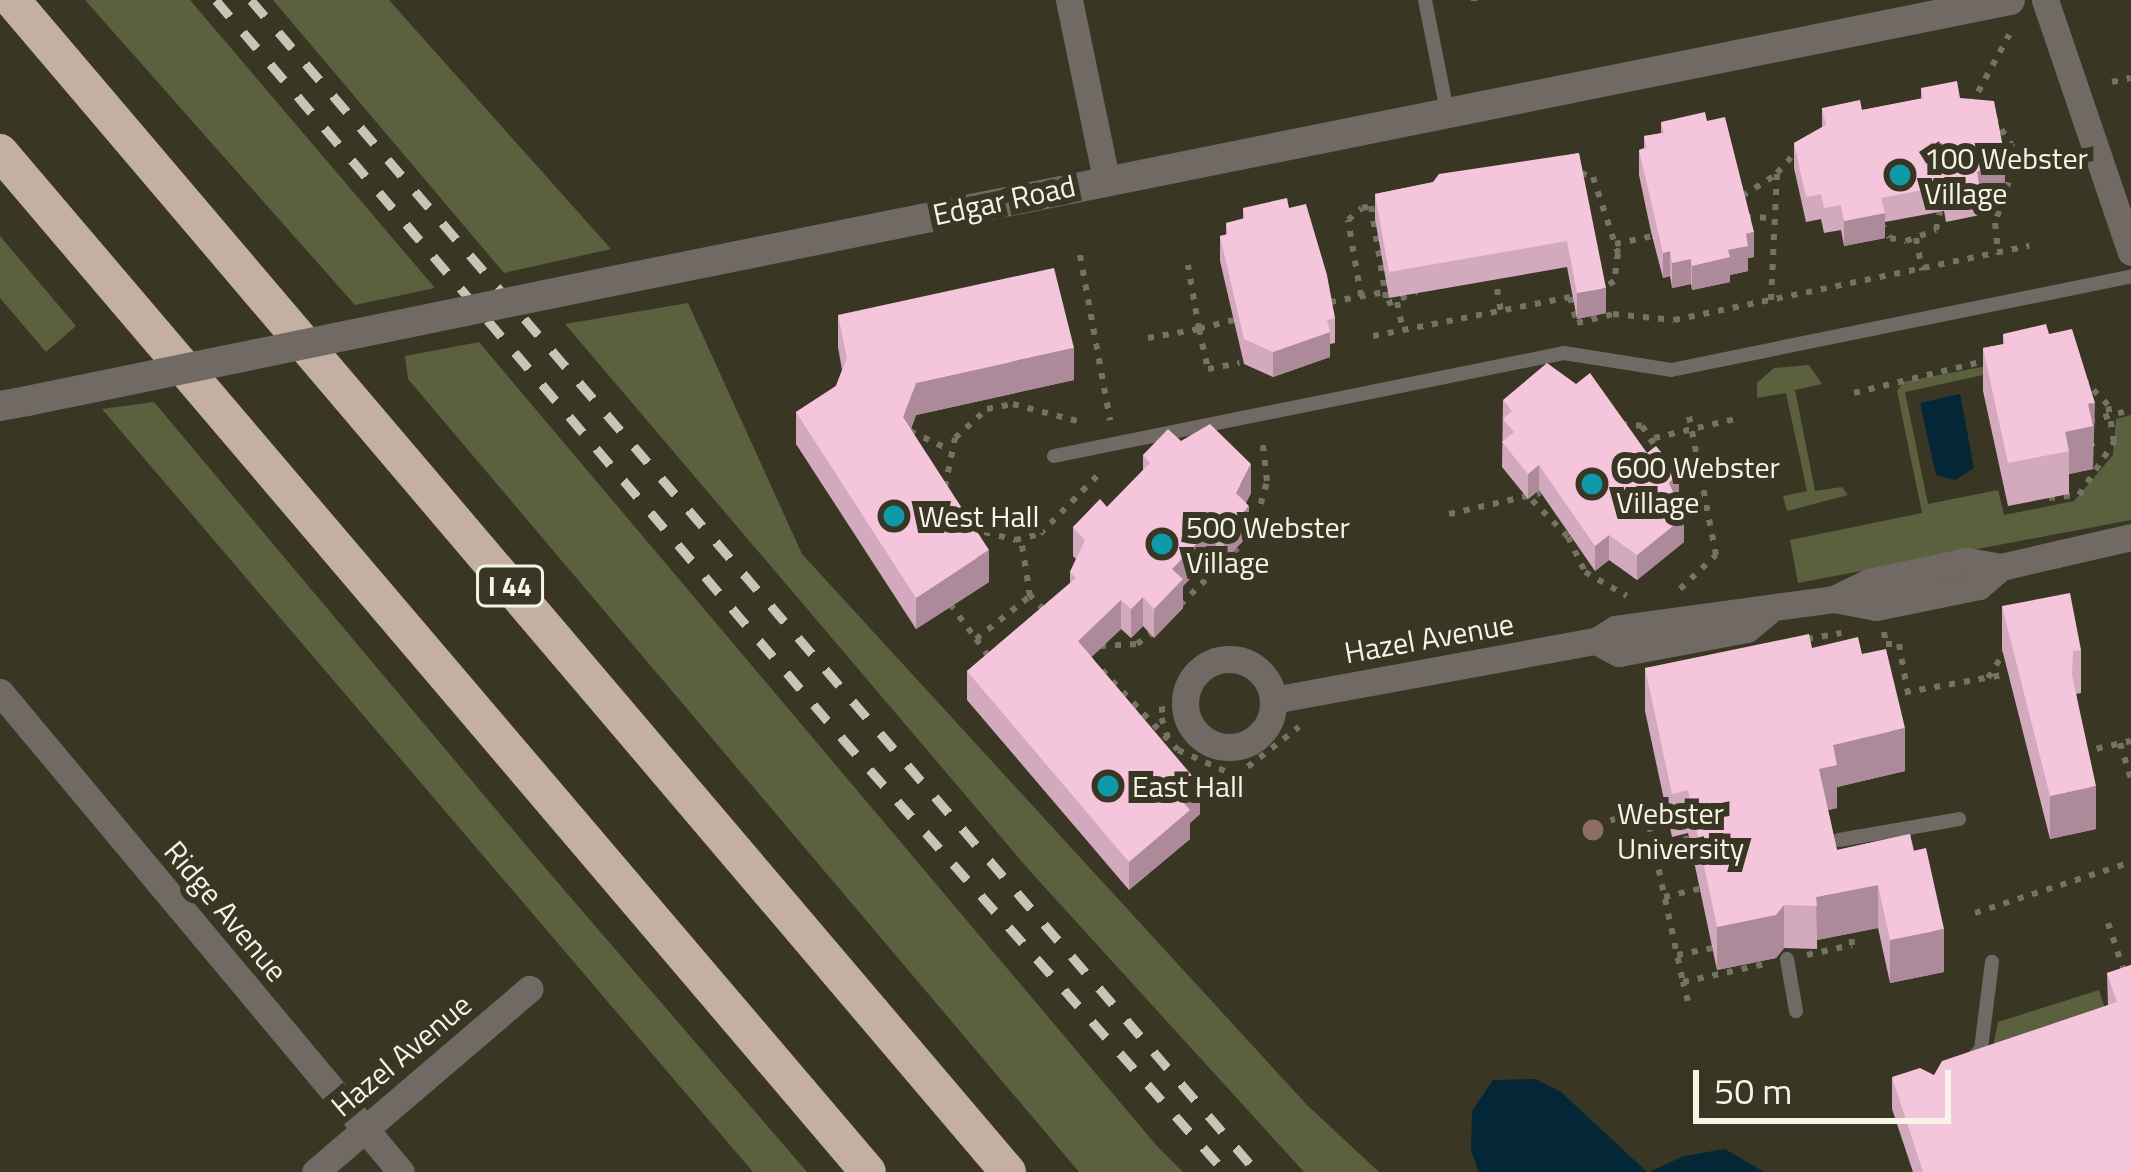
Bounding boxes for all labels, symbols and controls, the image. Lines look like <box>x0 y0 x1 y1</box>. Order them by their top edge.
place label: 100 Webster Village <box>1924 140 2088 210</box>
marker: 100 Webster Village <box>1887 162 1913 188</box>
street label: Edgar Road <box>930 167 1078 233</box>
place label: 600 Webster Village <box>1616 449 1780 520</box>
marker: 600 Webster Village <box>1579 471 1605 497</box>
place label: West Hall <box>918 498 1039 534</box>
marker: West Hall <box>881 503 907 529</box>
place label: 500 Webster Village <box>1186 509 1350 580</box>
marker: 500 Webster Village <box>1149 531 1175 557</box>
road number: I 44 <box>474 565 546 607</box>
street label: Hazel Avenue <box>1341 605 1517 671</box>
place label: East Hall <box>1132 768 1244 804</box>
marker: East Hall <box>1095 773 1121 799</box>
place label: Webster University <box>1617 795 1744 866</box>
marker: Webster University <box>1580 817 1606 843</box>
street label: Ridge Avenue <box>157 834 295 988</box>
street label: Hazel Avenue <box>324 986 478 1124</box>
scale bar <box>1699 1046 1957 1120</box>
text: 50 m <box>1714 1063 1792 1118</box>

